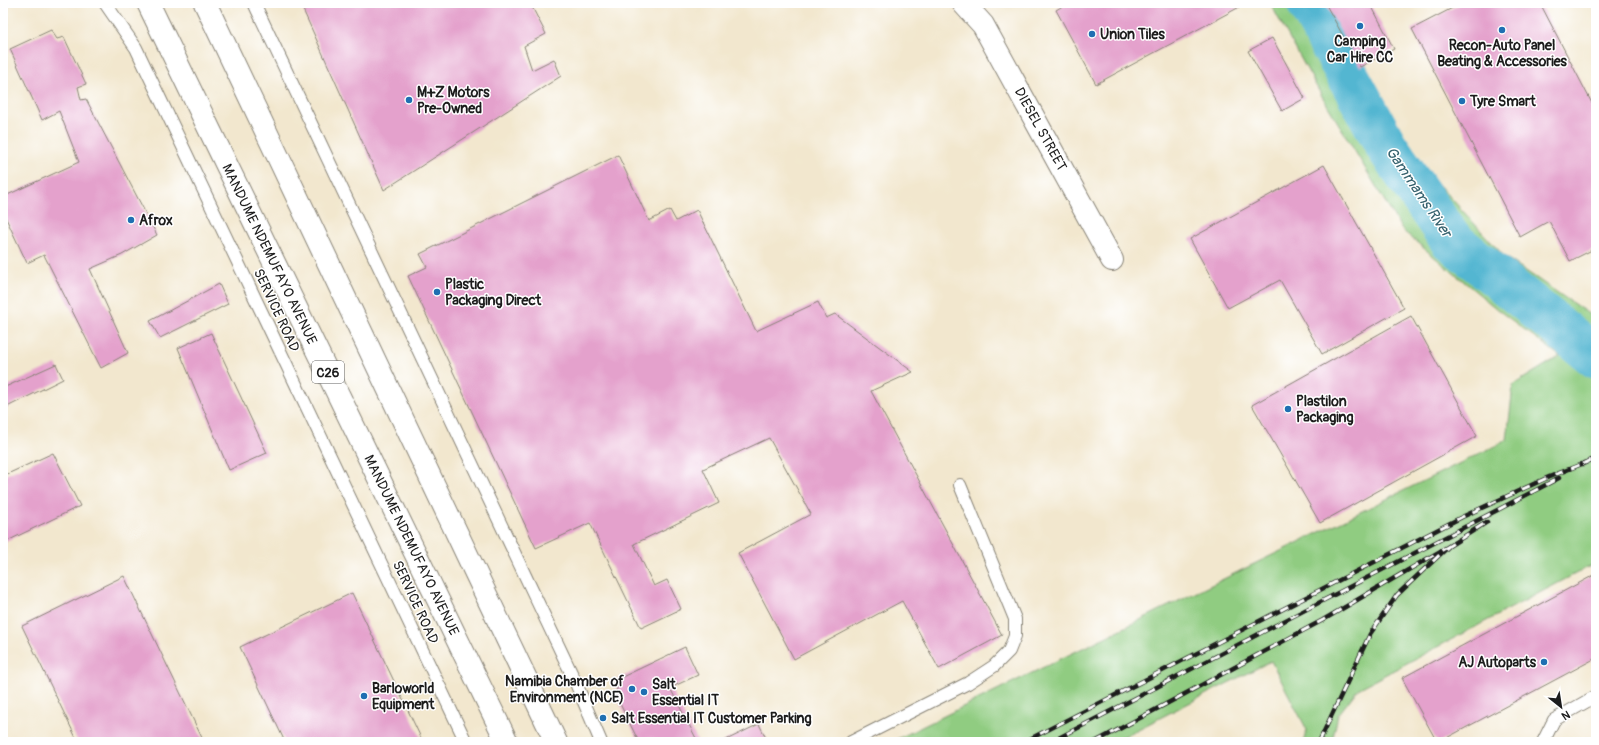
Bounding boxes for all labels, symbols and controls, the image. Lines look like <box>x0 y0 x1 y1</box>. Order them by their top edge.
marker: Camping Car Hire CC <box>1355 21 1365 31</box>
marker: Recon-Auto Panel Beating & Accessories <box>1497 25 1507 35</box>
place label: Union Tiles <box>1100 26 1166 43</box>
marker: Union Tiles <box>1087 29 1097 39</box>
place label: Camping Car Hire CC <box>1327 33 1394 66</box>
place label: Recon-Auto Panel Beating & Accessories <box>1437 37 1568 70</box>
place label: M+Z Motors Pre-Owned <box>417 84 490 117</box>
street label: DIESEL STREET <box>1011 85 1071 174</box>
place label: Tyre Smart <box>1469 93 1536 110</box>
marker: M+Z Motors Pre-Owned <box>404 95 414 105</box>
marker: Tyre Smart <box>1457 96 1467 106</box>
water label: Gammams River <box>1381 143 1457 242</box>
street label: MANDUME NDEMUFAYO AVENUE <box>218 161 321 347</box>
place label: Afrox <box>139 212 173 229</box>
marker: Afrox <box>126 215 136 225</box>
street label: SERVICE ROAD <box>250 266 303 355</box>
place label: Plastic Packaging Direct <box>445 276 542 309</box>
marker: Plastic Packaging Direct <box>432 287 442 297</box>
road number: C26 <box>312 361 344 383</box>
place label: Plastilon Packaging <box>1296 393 1354 426</box>
marker: Plastilon Packaging <box>1283 404 1293 414</box>
street label: MANDUME NDEMUFAYO AVENUE <box>360 452 463 638</box>
street label: SERVICE ROAD <box>389 558 442 647</box>
place label: AJ Autoparts <box>1458 654 1537 671</box>
marker: AJ Autoparts <box>1539 657 1549 667</box>
place label: Namibia Chamber of Environment (NCE) <box>505 673 624 706</box>
place label: Salt Essential IT <box>652 676 719 709</box>
place label: Barloworld Equipment <box>372 680 435 713</box>
marker: Namibia Chamber of Environment (NCE) <box>627 684 637 694</box>
marker: Salt Essential IT <box>639 687 649 697</box>
north arrow <box>1541 687 1581 727</box>
marker: Barloworld Equipment <box>359 691 369 701</box>
text: N <box>1559 708 1572 723</box>
place label: Salt Essential IT Customer Parking <box>611 710 812 727</box>
marker: Salt Essential IT Customer Parking <box>598 713 608 723</box>

